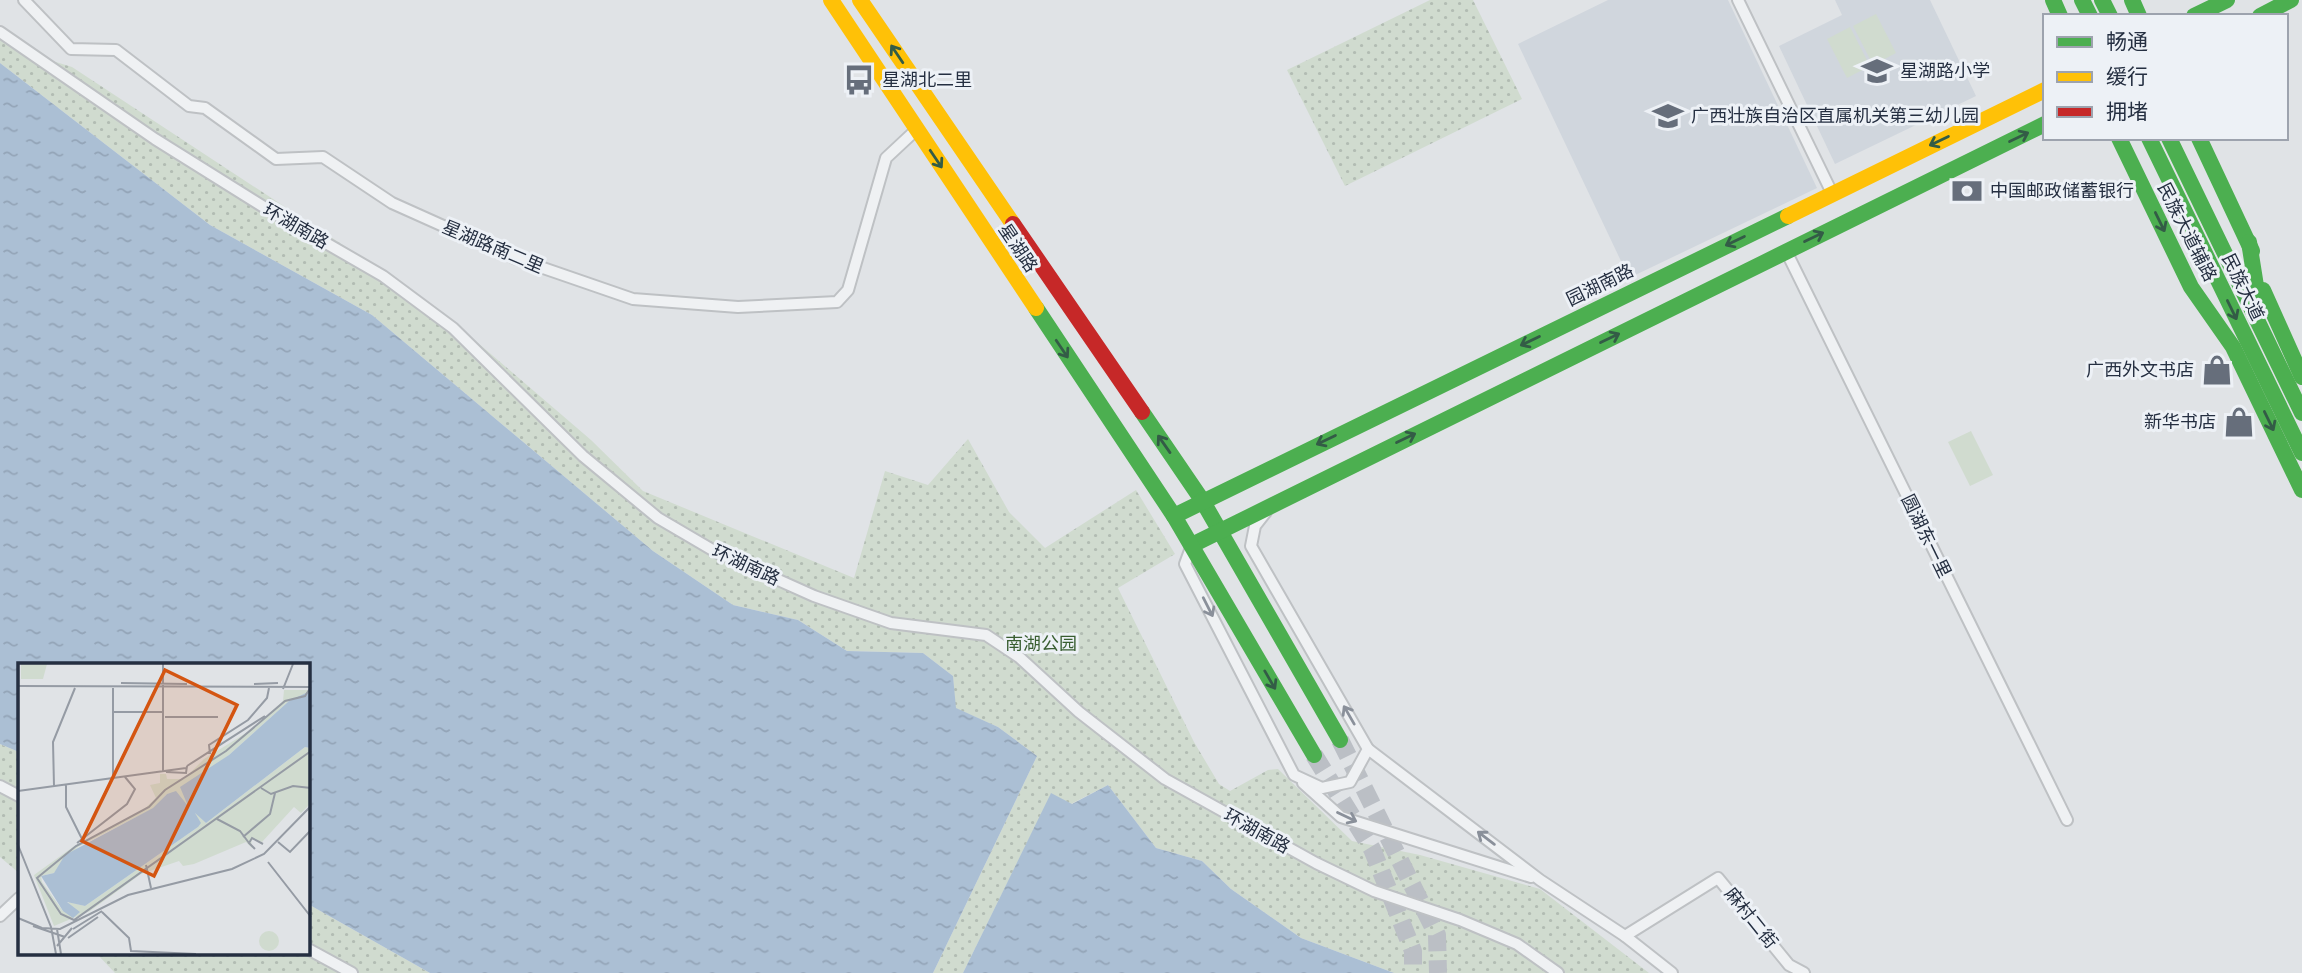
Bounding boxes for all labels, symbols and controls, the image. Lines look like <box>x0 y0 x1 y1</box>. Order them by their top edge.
legend <box>2043 14 2288 140</box>
text: 畅通 <box>2106 27 2148 55</box>
one-way arrow <box>890 45 904 65</box>
school or university icon: 星湖路小学 <box>1860 54 1894 88</box>
place label: 星湖路小学 <box>1900 58 1990 82</box>
text: 缓行 <box>2106 62 2148 90</box>
bus stop icon: 星湖北二里 <box>842 63 876 97</box>
place label: 星湖北二里 <box>882 67 972 91</box>
text: 拥堵 <box>2106 97 2148 125</box>
school or university icon: 广西壮族自治区直属机关第三幼儿园 <box>1651 99 1685 133</box>
place label: 广西壮族自治区直属机关第三幼儿园 <box>1691 103 1979 127</box>
one-way arrow <box>2008 129 2029 143</box>
one-way arrow <box>1929 135 1950 149</box>
one-way arrow <box>929 149 943 169</box>
bank icon: 中国邮政储蓄银行 <box>1950 174 1984 208</box>
place label: 中国邮政储蓄银行 <box>1990 178 2134 202</box>
street label: 民族大道辅路 <box>2153 178 2223 285</box>
street label: 环湖南路 <box>259 197 334 254</box>
one-way arrow <box>2153 211 2167 232</box>
street label: 星湖路南二里 <box>439 214 548 278</box>
street label: 星湖路 <box>994 218 1044 277</box>
one-way arrow <box>1803 230 1824 243</box>
one-way arrow <box>1725 235 1746 248</box>
street label: 民族大道 <box>2217 249 2270 324</box>
street label: 园湖南路 <box>1562 258 1637 311</box>
one-way arrow <box>2226 299 2240 320</box>
one-way arrow <box>1599 330 1620 344</box>
one-way arrow <box>1520 334 1541 348</box>
one-way arrow <box>1055 339 1069 358</box>
shop icon: 广西外文书店 <box>2200 353 2234 387</box>
place label: 广西外文书店 <box>2086 357 2194 381</box>
shop icon: 新华书店 <box>2222 405 2256 439</box>
place label: 新华书店 <box>2144 409 2216 433</box>
one-way arrow <box>2262 410 2276 431</box>
one-way arrow <box>1395 431 1416 444</box>
one-way arrow <box>1316 434 1337 448</box>
one-way arrow <box>1157 435 1171 454</box>
street label: 圆湖东一里 <box>1896 490 1957 581</box>
street label: 环湖南路 <box>709 538 784 590</box>
one-way arrow <box>1201 596 1215 617</box>
park label: 南湖公园 <box>1005 631 1077 655</box>
inset map <box>18 663 310 956</box>
one-way arrow <box>1264 670 1278 690</box>
one-way arrow <box>1342 705 1355 726</box>
street label: 环湖南路 <box>1220 802 1295 858</box>
one-way arrow <box>1336 811 1357 824</box>
one-way arrow <box>1477 831 1496 846</box>
street label: 麻村二街 <box>1720 882 1784 953</box>

